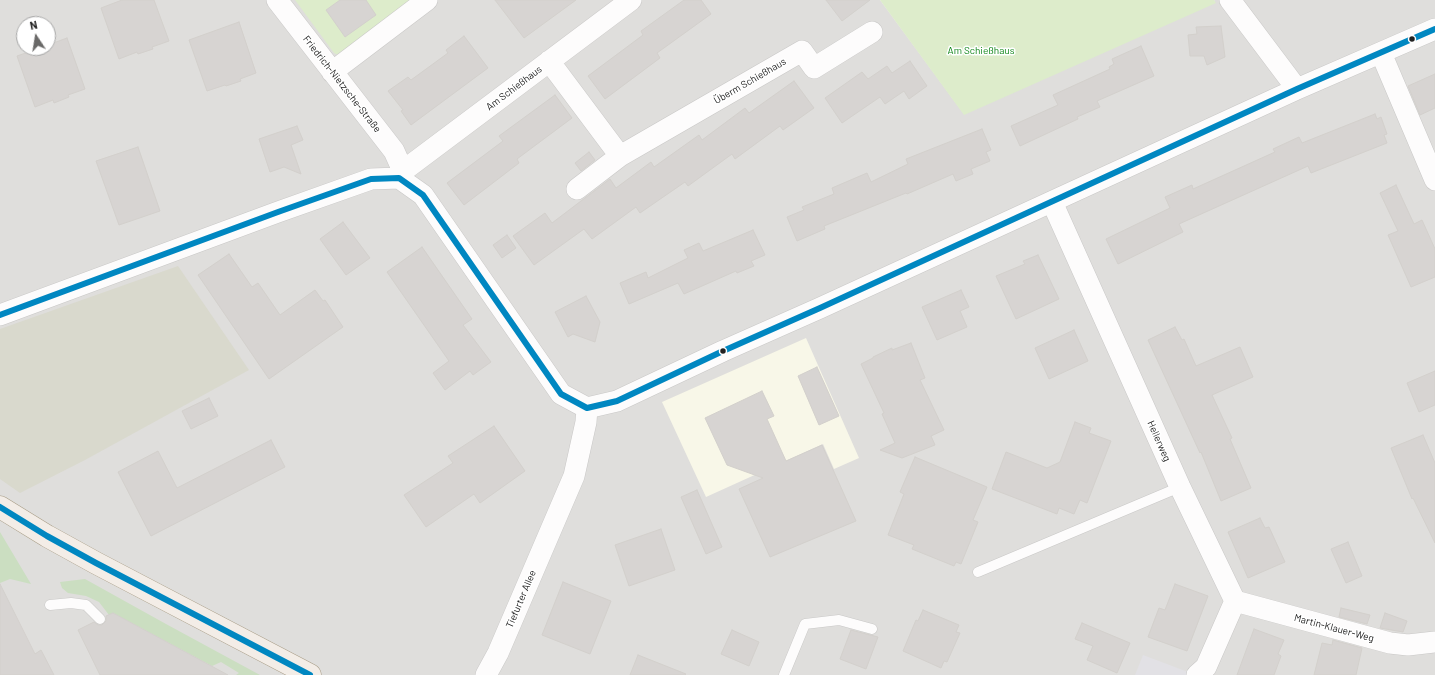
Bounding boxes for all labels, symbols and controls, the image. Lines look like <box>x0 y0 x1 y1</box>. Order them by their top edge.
north arrow <box>16 16 56 56</box>
text: N <box>29 18 39 32</box>
street label: Friedrich-Nietzsche-Straße <box>300 33 384 135</box>
unlabelled marker <box>1407 34 1417 44</box>
park label: Am Schießhaus <box>948 45 1014 57</box>
street label: Überm Schießhaus <box>712 55 788 107</box>
street label: Am Schießhaus <box>484 63 544 113</box>
unlabelled marker <box>718 346 728 356</box>
street label: Hellerweg <box>1145 419 1173 463</box>
street label: Tiefurter Allee <box>503 568 539 630</box>
street label: Martin-Klauer-Weg <box>1293 612 1375 644</box>

